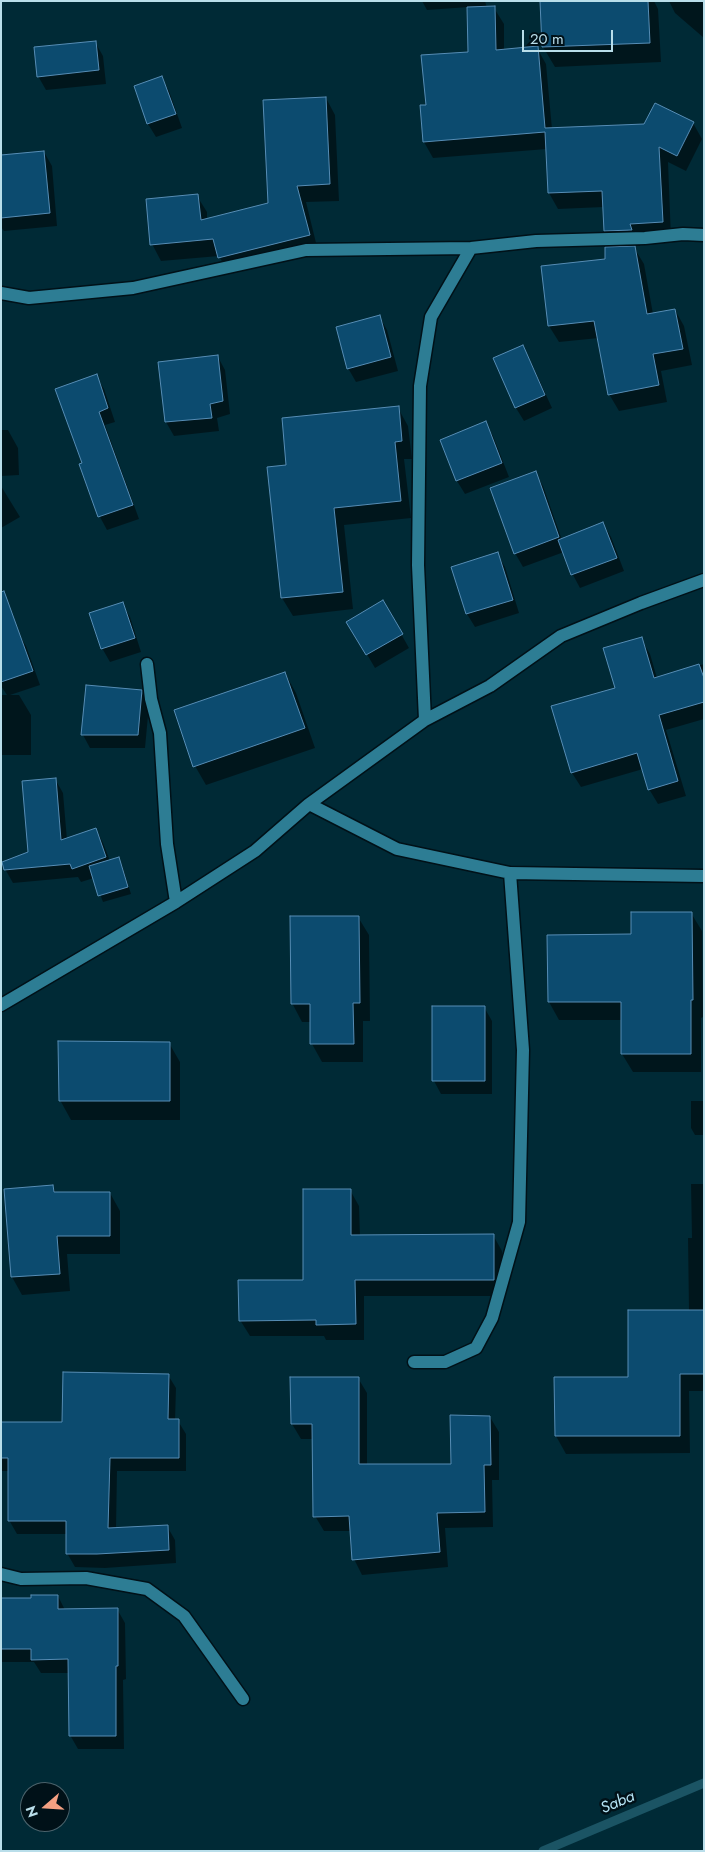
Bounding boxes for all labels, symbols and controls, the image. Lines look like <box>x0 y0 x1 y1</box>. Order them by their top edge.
scale bar <box>525 20 616 52</box>
text: 20 m <box>530 28 564 50</box>
north arrow <box>20 1782 70 1832</box>
water label: Saba <box>598 1787 638 1819</box>
text: N <box>20 1803 43 1820</box>

